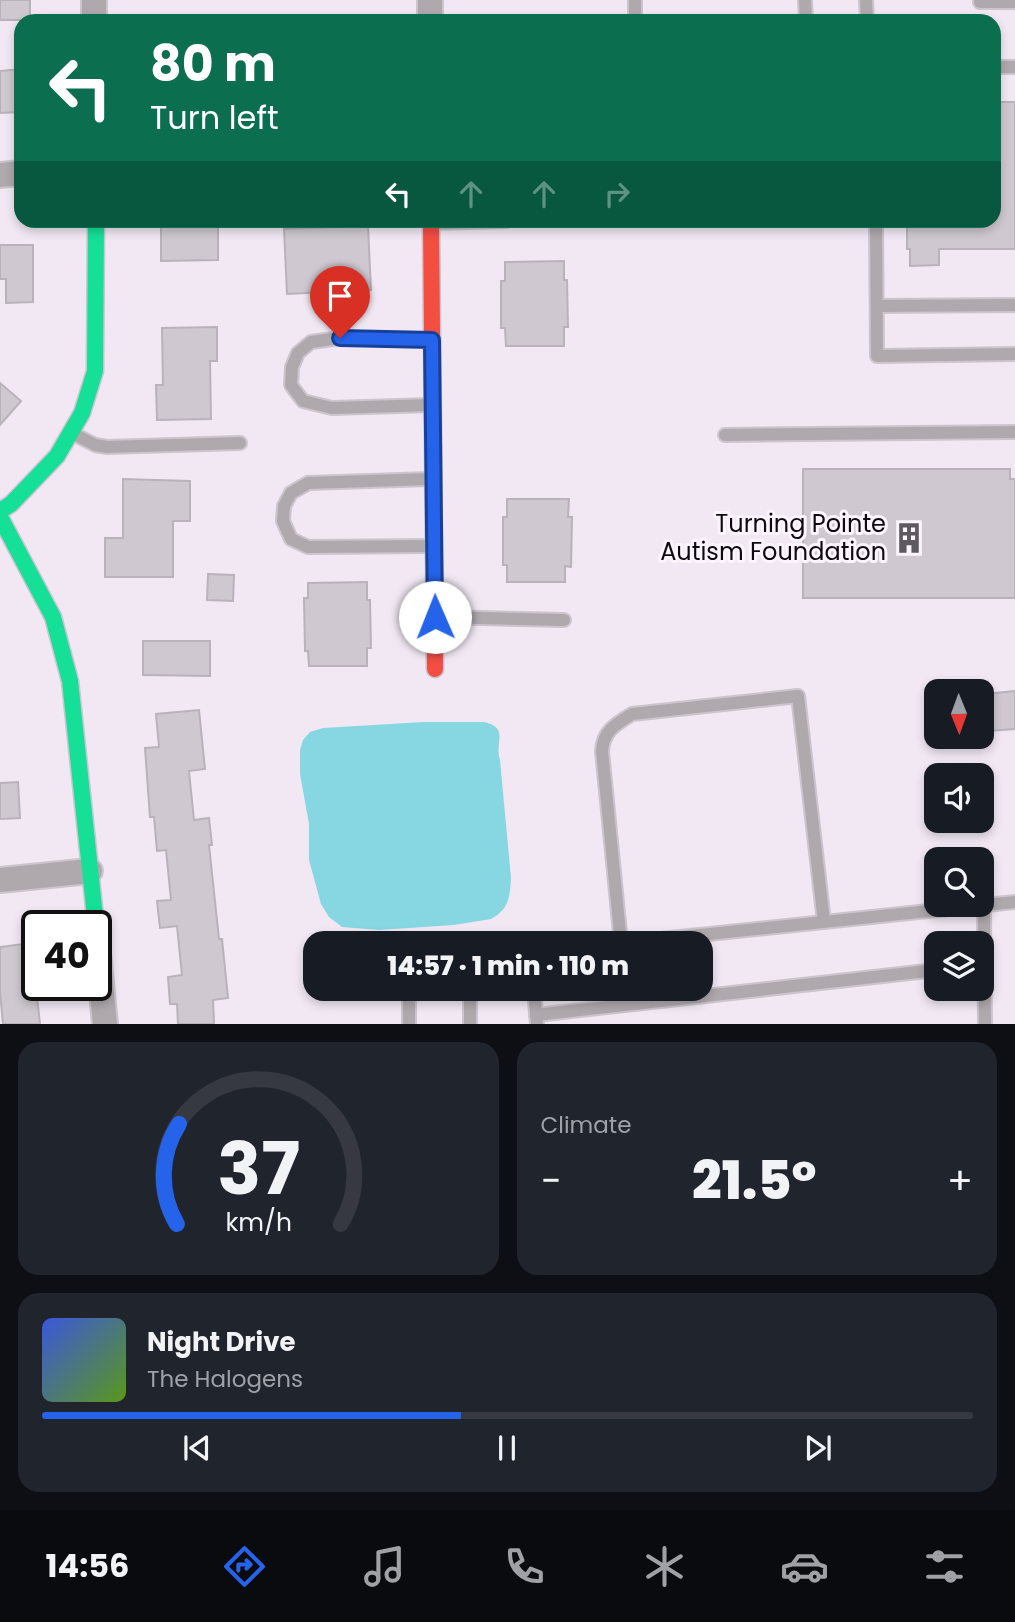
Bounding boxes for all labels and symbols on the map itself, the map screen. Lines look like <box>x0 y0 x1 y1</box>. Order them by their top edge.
pin <box>310 266 370 338</box>
place label: Turning Pointe Autism Foundation <box>660 507 886 568</box>
building icon: Turning Pointe Autism Foundation <box>892 521 926 555</box>
position arrow <box>398 580 472 654</box>
north arrow <box>924 679 994 749</box>
speed limit sign: 40 <box>21 910 112 1001</box>

